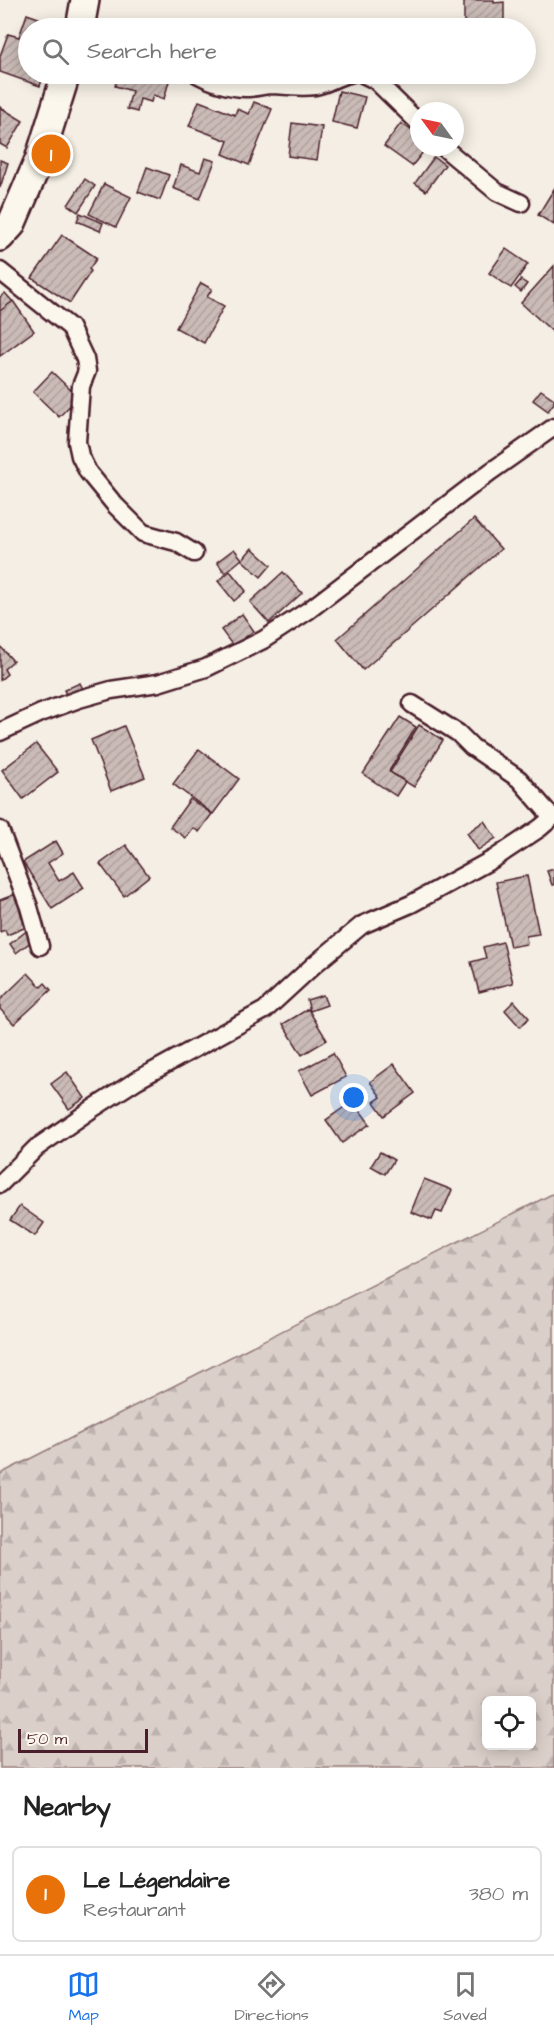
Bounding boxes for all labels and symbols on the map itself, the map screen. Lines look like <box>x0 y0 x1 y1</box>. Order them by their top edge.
north arrow <box>410 102 464 156</box>
pin: 1 <box>32 132 70 176</box>
your location <box>339 1083 368 1112</box>
scale bar <box>18 1726 148 1754</box>

